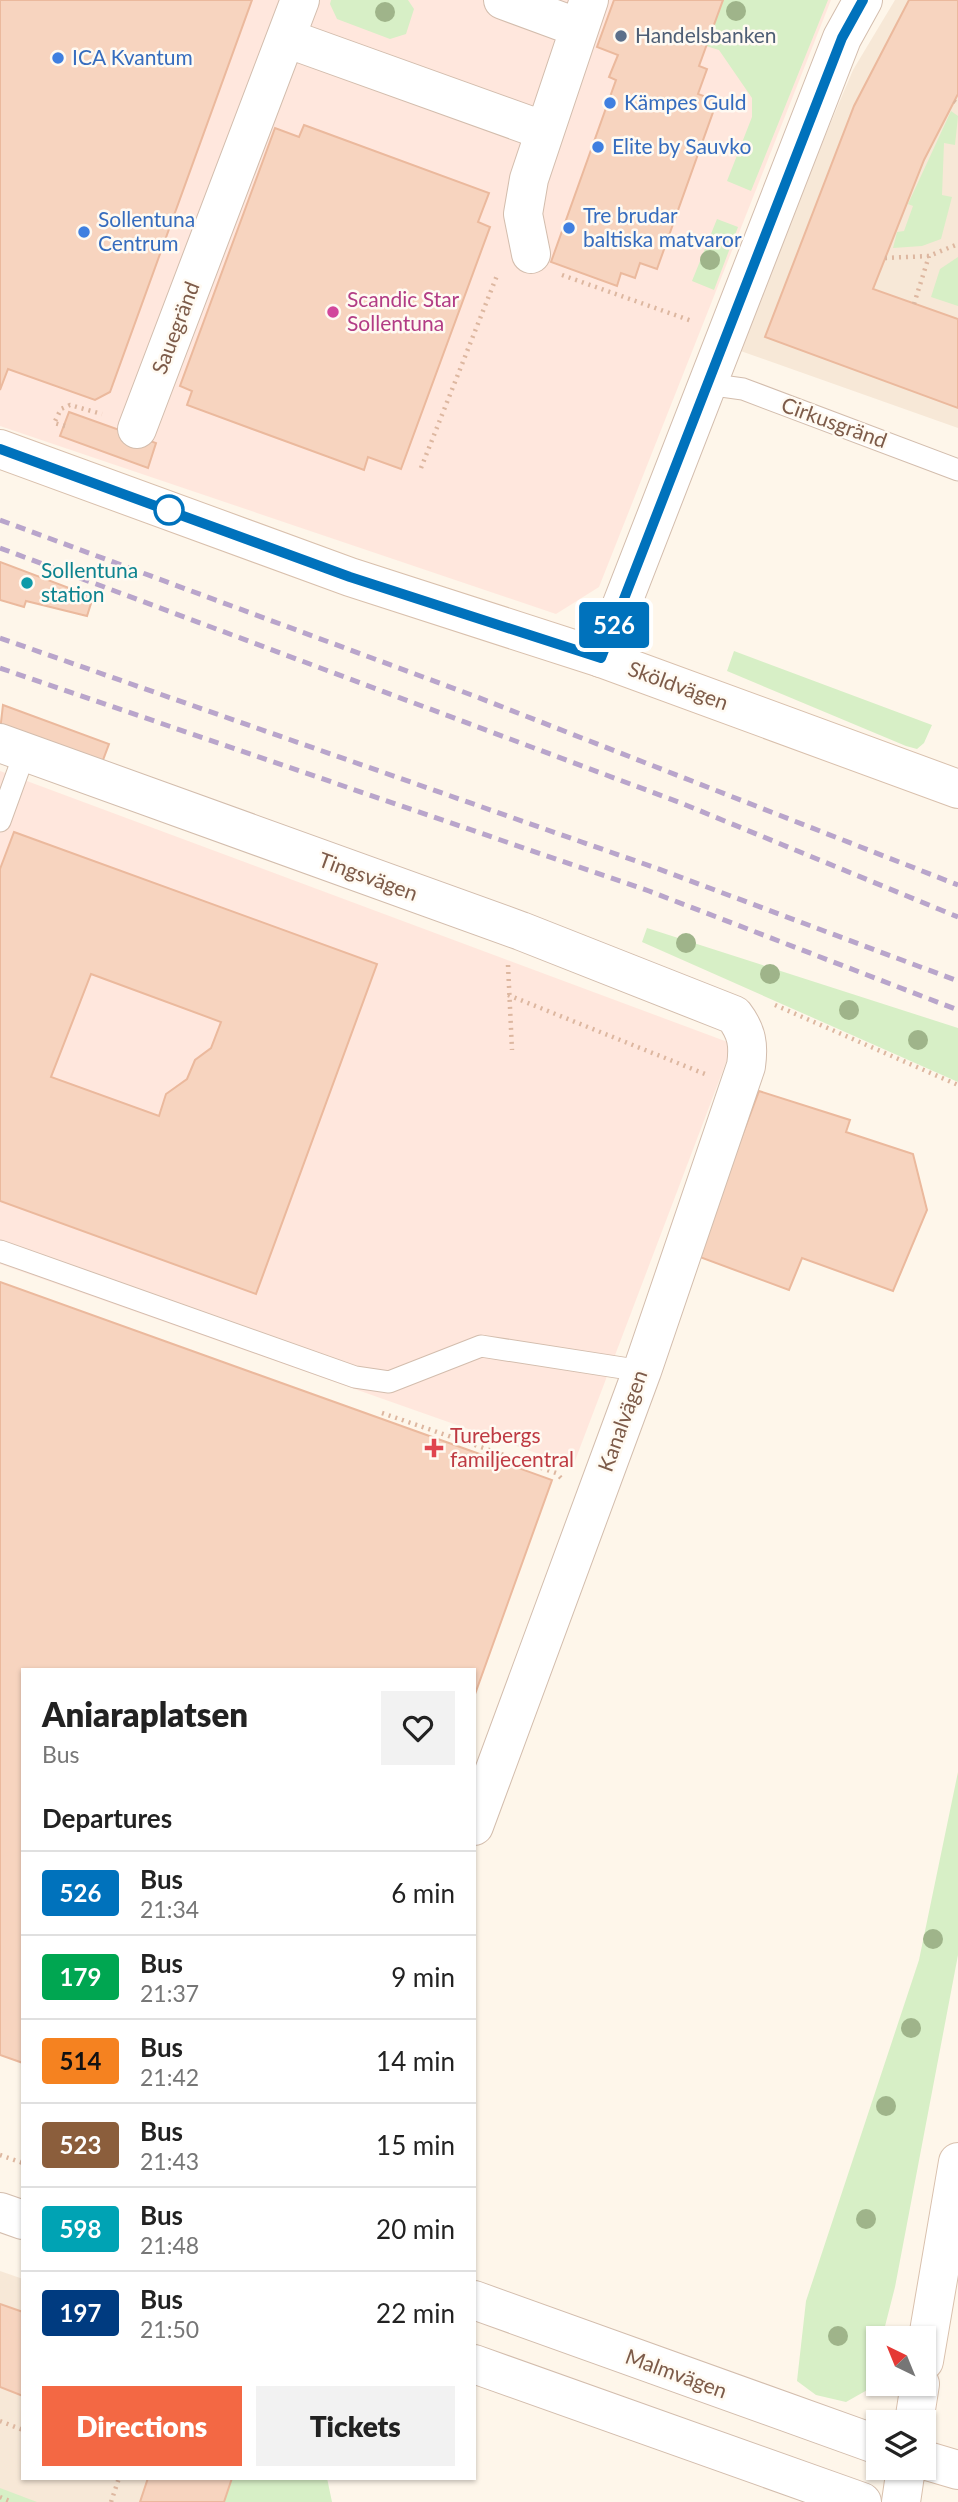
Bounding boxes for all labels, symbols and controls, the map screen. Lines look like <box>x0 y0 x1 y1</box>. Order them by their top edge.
place label: Handelsbanken <box>635 22 777 47</box>
marker: Handelsbanken <box>613 28 629 44</box>
place label: ICA Kvantum <box>72 44 193 69</box>
marker: ICA Kvantum <box>50 50 66 66</box>
place label: Kämpes Guld <box>624 89 746 114</box>
marker: Kämpes Guld <box>602 95 618 111</box>
place label: Elite by Sauvko <box>612 133 751 158</box>
marker: Elite by Sauvko <box>590 139 606 155</box>
place label: Tre brudar baltiska matvaror <box>583 202 742 251</box>
place label: Sollentuna Centrum <box>98 206 195 255</box>
marker: Tre brudar baltiska matvaror <box>561 220 577 236</box>
marker: Sollentuna Centrum <box>76 224 92 240</box>
street label: Sauegränd <box>146 278 204 377</box>
place label: Scandic Star Sollentuna <box>347 286 460 335</box>
marker: Scandic Star Sollentuna <box>325 304 341 320</box>
street label: Cirkusgränd <box>778 391 891 452</box>
unlabelled marker <box>154 495 184 525</box>
place label: Sollentuna station <box>41 557 138 606</box>
marker: Sollentuna station <box>19 575 35 591</box>
line badge: 526 <box>574 602 654 648</box>
text: 526 <box>593 610 635 639</box>
street label: Sköldvägen <box>625 655 732 714</box>
street label: Tingsvägen <box>316 846 421 905</box>
street label: Kanalvägen <box>592 1366 651 1475</box>
place label: Turebergs familjecentral <box>450 1422 574 1471</box>
marker: Turebergs familjecentral <box>424 1438 444 1458</box>
button: heart <box>381 1691 455 1765</box>
text: Aniaraplatsen <box>42 1694 248 1734</box>
text: Bus <box>42 1740 79 1768</box>
text: Departures <box>42 1802 172 1834</box>
text: Bus <box>140 1863 183 1895</box>
text: 6 min <box>391 1877 455 1909</box>
text: 526 <box>60 1878 101 1907</box>
text: 21:34 <box>140 1895 199 1923</box>
text: Bus <box>140 1947 183 1979</box>
text: 9 min <box>391 1961 455 1993</box>
text: 179 <box>60 1962 101 1991</box>
text: 21:37 <box>140 1979 199 2007</box>
text: Bus <box>140 2031 183 2063</box>
text: 14 min <box>376 2045 455 2077</box>
text: 514 <box>60 2046 101 2075</box>
text: 21:42 <box>140 2063 199 2091</box>
text: Bus <box>140 2115 183 2147</box>
text: 15 min <box>376 2129 455 2161</box>
text: 523 <box>60 2130 101 2159</box>
text: 21:43 <box>140 2147 199 2175</box>
text: Bus <box>140 2199 183 2231</box>
text: 20 min <box>376 2213 455 2245</box>
text: 598 <box>60 2214 101 2243</box>
text: 21:48 <box>140 2231 199 2259</box>
text: Bus <box>140 2283 183 2315</box>
text: 22 min <box>376 2297 455 2329</box>
text: 197 <box>60 2298 101 2327</box>
text: 21:50 <box>140 2315 199 2343</box>
north arrow <box>866 2326 936 2396</box>
map controls <box>866 2326 936 2480</box>
street label: Malmvägen <box>622 2343 731 2403</box>
button: Directions <box>42 2386 242 2466</box>
button: Tickets <box>256 2386 455 2466</box>
button: layers <box>866 2410 936 2480</box>

